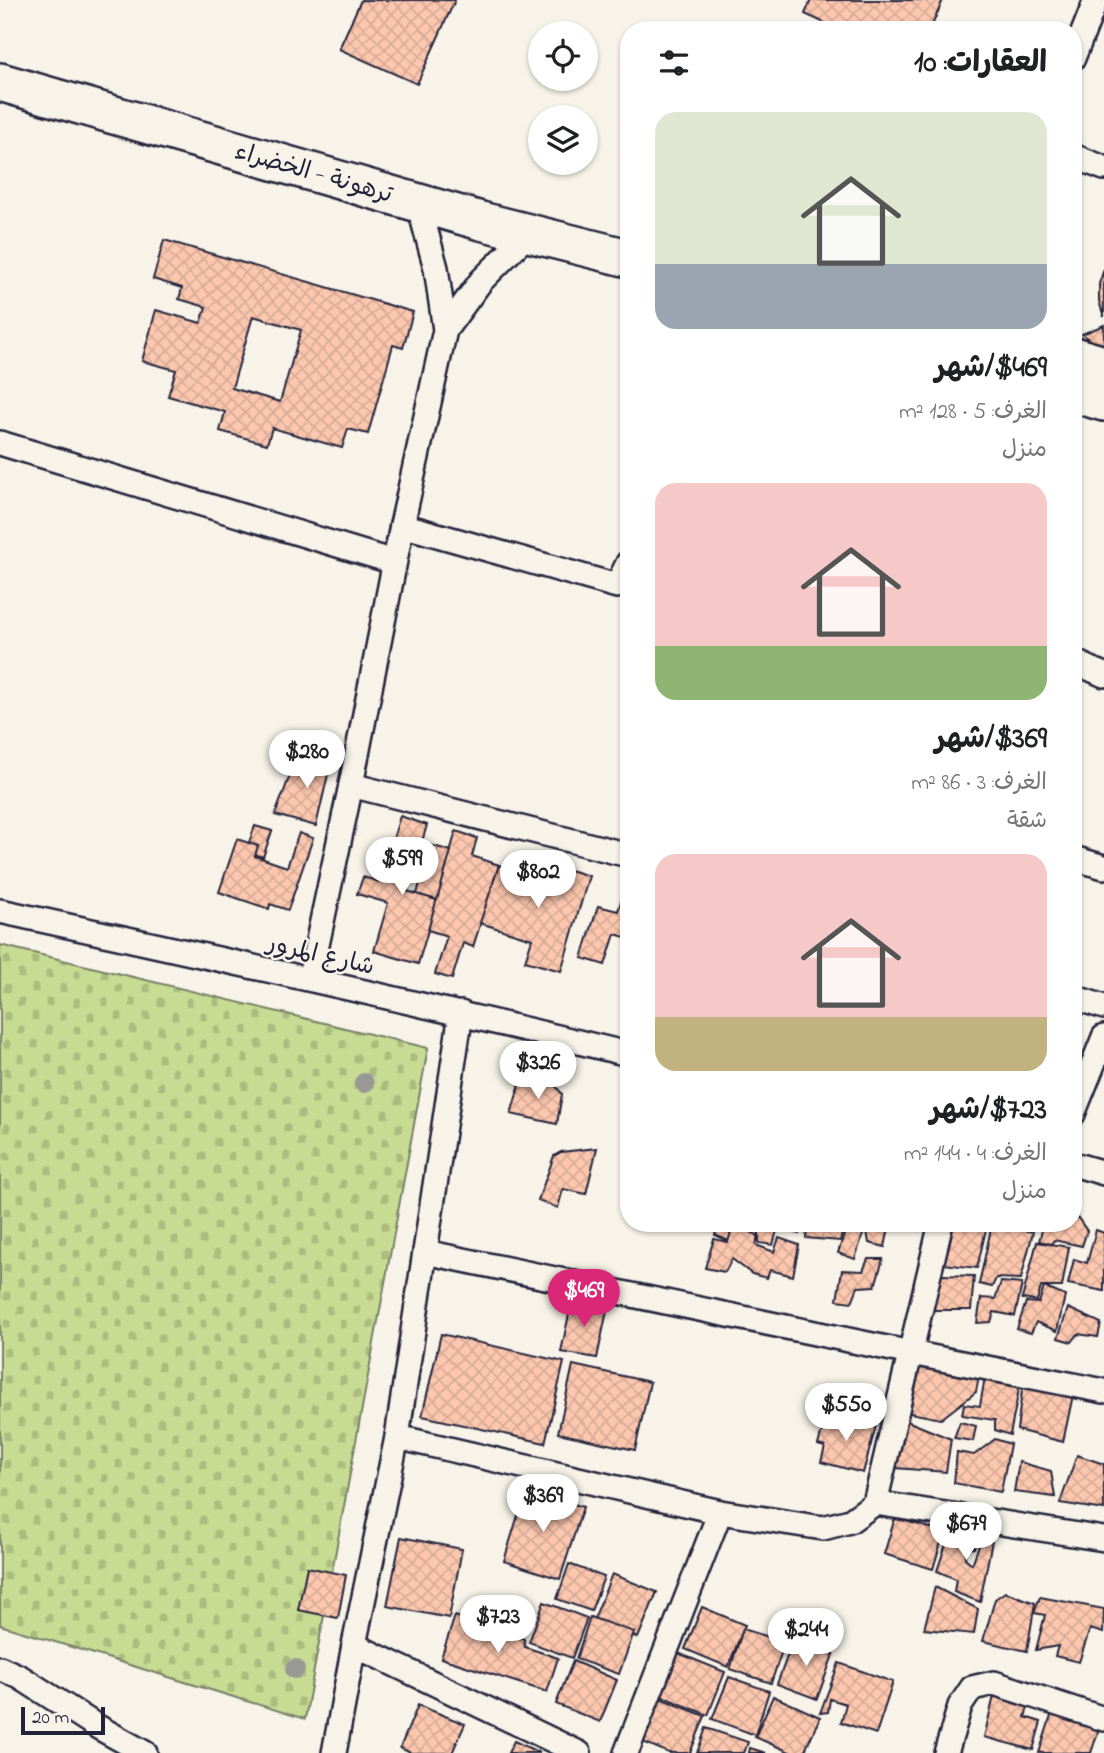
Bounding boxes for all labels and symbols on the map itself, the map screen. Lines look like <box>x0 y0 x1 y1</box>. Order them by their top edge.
street label: ترهونة - الخضراء <box>230 135 397 214</box>
pin: $280 <box>266 730 348 790</box>
pin: $599 <box>361 838 443 897</box>
pin: $802 <box>497 850 579 910</box>
street label: شارع المرور <box>261 927 378 986</box>
pin: $326 <box>497 1042 579 1101</box>
pin: $469 <box>543 1270 625 1329</box>
pin: $550 <box>805 1384 887 1443</box>
pin: $369 <box>502 1474 584 1534</box>
pin: $679 <box>925 1502 1007 1562</box>
pin: $723 <box>457 1596 539 1655</box>
pin: $244 <box>765 1608 847 1668</box>
scale bar <box>21 1704 105 1736</box>

